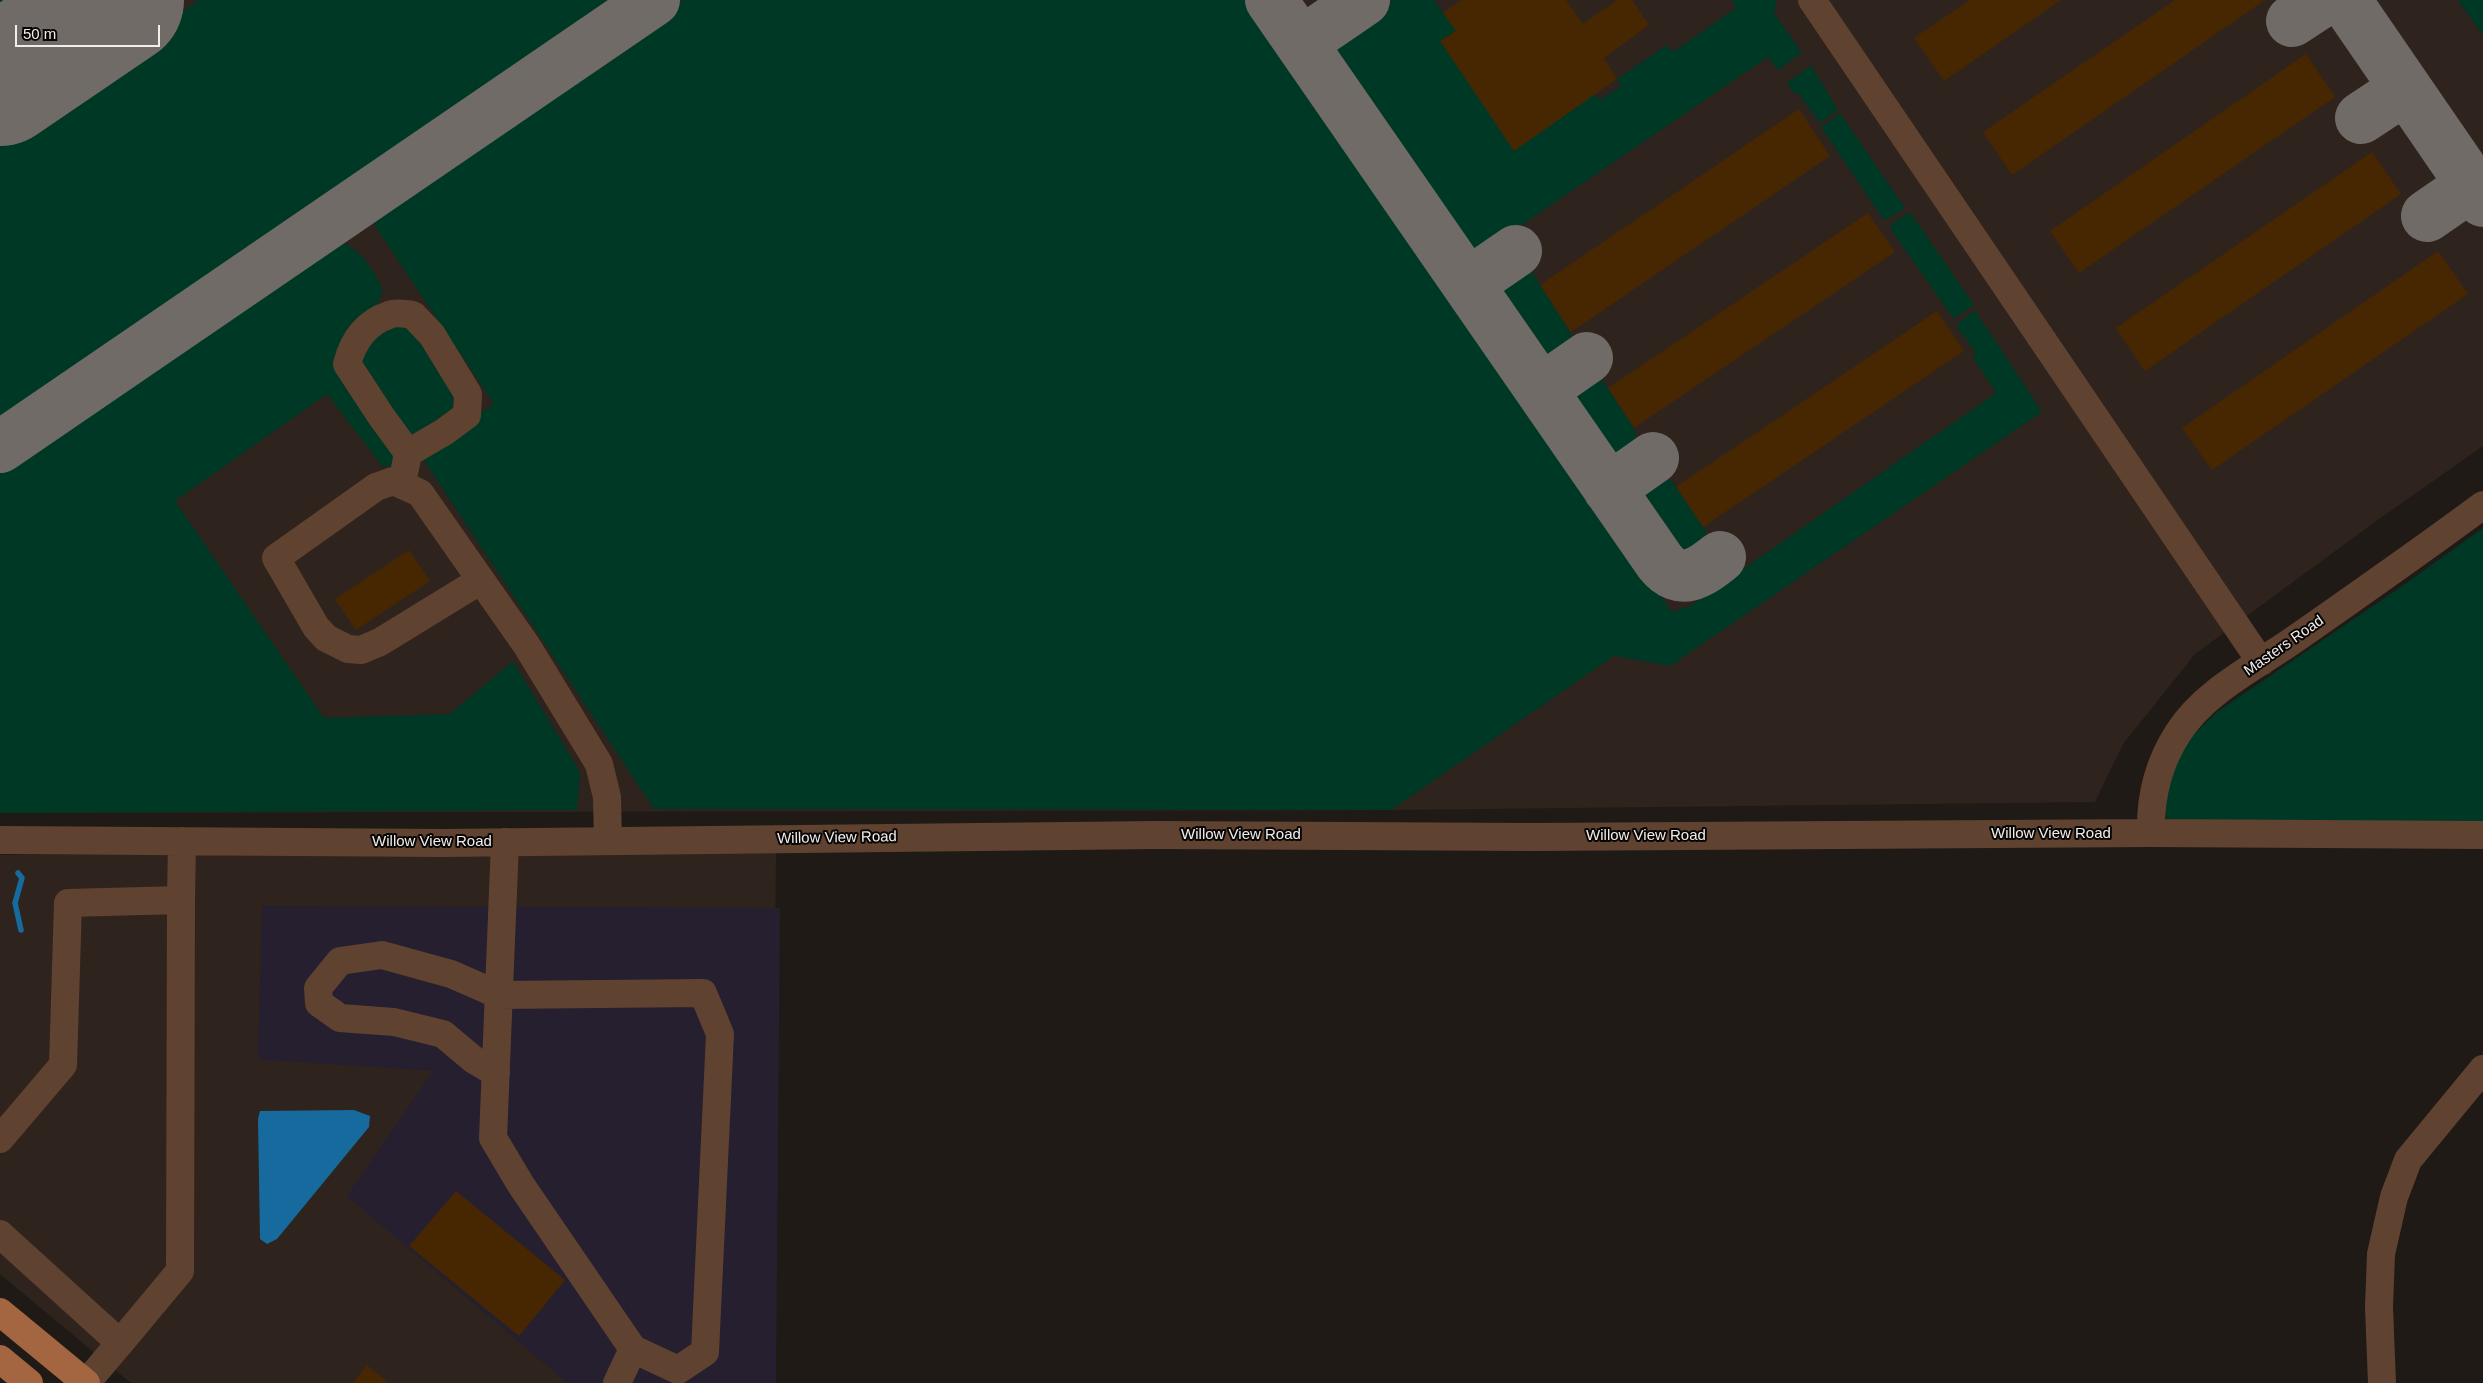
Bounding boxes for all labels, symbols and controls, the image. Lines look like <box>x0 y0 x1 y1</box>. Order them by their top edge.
scale bar <box>18 15 162 47</box>
text: 50 m <box>23 25 56 42</box>
street label: Masters Road <box>2241 612 2327 680</box>
street label: Willow View Road <box>1991 825 2111 843</box>
street label: Willow View Road <box>1181 826 1301 844</box>
street label: Willow View Road <box>1586 827 1706 845</box>
street label: Willow View Road <box>777 828 897 848</box>
street label: Willow View Road <box>372 833 492 851</box>

